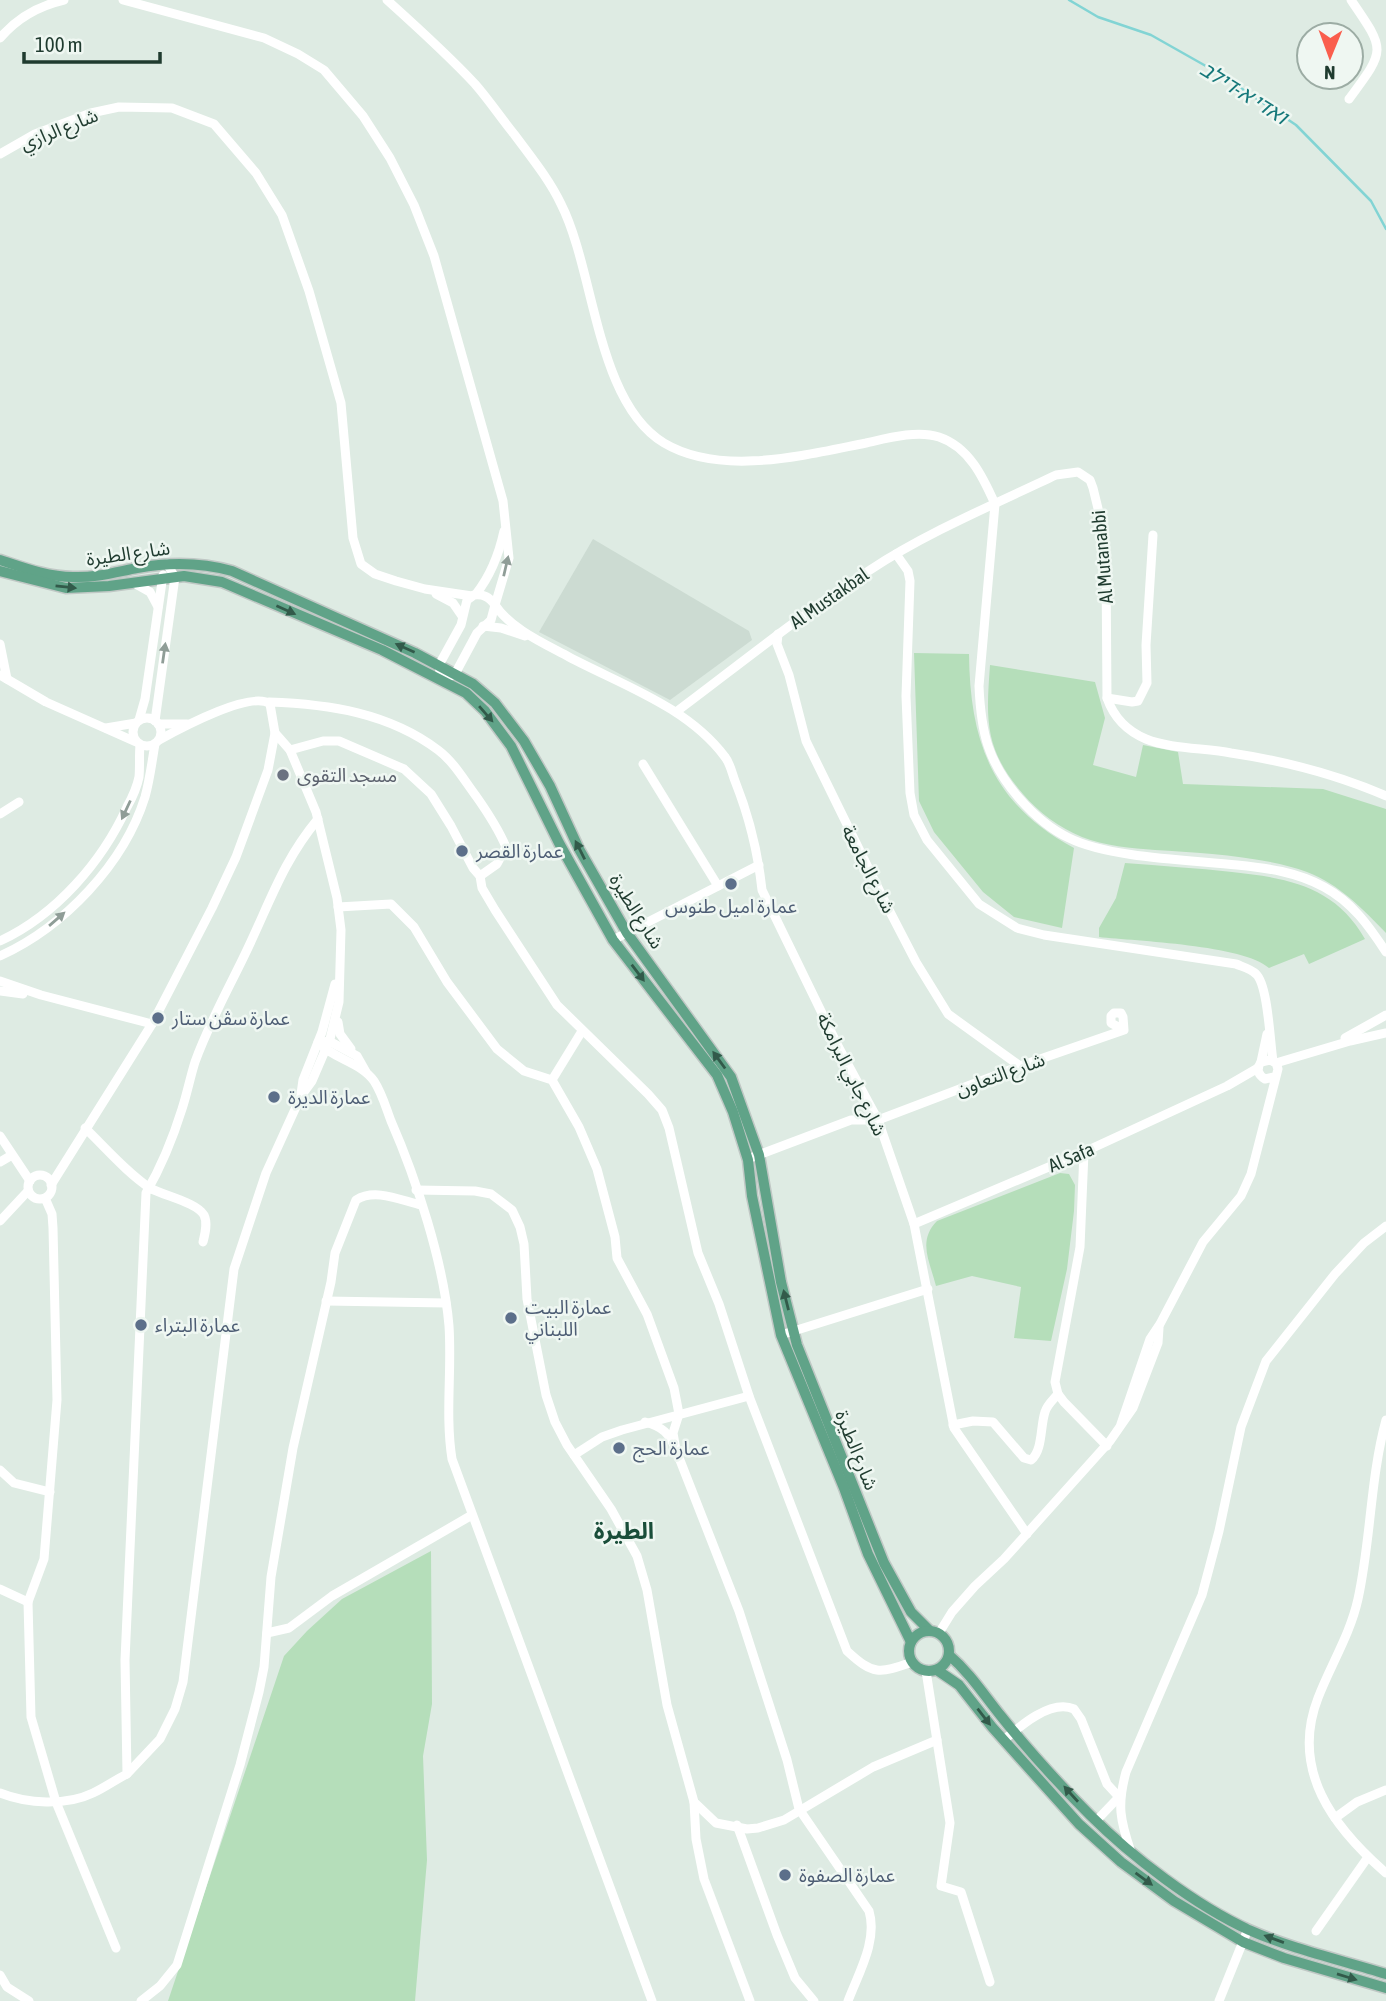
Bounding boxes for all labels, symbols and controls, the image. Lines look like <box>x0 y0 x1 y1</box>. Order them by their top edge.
scale bar <box>24 21 161 65</box>
north arrow <box>1295 21 1365 91</box>
text: 100 m <box>35 32 83 56</box>
water label: ואדי א-דילב <box>1196 56 1294 129</box>
text: N <box>1324 62 1336 84</box>
street label: شارع الرازي <box>17 103 103 159</box>
street label: Al Mutanabbi <box>1087 509 1117 605</box>
street label: شارع الطيرة <box>85 536 172 573</box>
one-way arrow <box>501 555 512 577</box>
street label: Al Mustakbal <box>785 563 873 633</box>
one-way arrow <box>55 582 77 593</box>
one-way arrow <box>276 605 297 616</box>
one-way arrow <box>159 642 170 664</box>
one-way arrow <box>394 642 415 653</box>
one-way arrow <box>478 705 494 723</box>
place label: مسجد التقوى <box>297 764 397 787</box>
marker: مسجد التقوى <box>275 767 291 783</box>
one-way arrow <box>120 800 131 820</box>
street label: شارع الجامعة <box>835 821 901 918</box>
place label: عمارة القصر <box>475 840 563 863</box>
one-way arrow <box>574 840 585 860</box>
marker: عمارة القصر <box>454 843 470 859</box>
street label: شارع الطيرة <box>603 869 669 954</box>
marker: عمارة اميل طنوس <box>723 876 739 892</box>
place label: عمارة اميل طنوس <box>665 895 797 918</box>
one-way arrow <box>48 912 65 927</box>
one-way arrow <box>631 963 646 981</box>
place label: عمارة سڤن ستار <box>171 1007 290 1030</box>
street label: شارع جابي البرامكة <box>809 1009 891 1141</box>
marker: عمارة سڤن ستار <box>150 1010 166 1026</box>
street label: شارع التعاون <box>952 1048 1049 1103</box>
one-way arrow <box>712 1051 726 1069</box>
place label: عمارة الديرة <box>288 1086 370 1109</box>
marker: عمارة الديرة <box>266 1089 282 1105</box>
street label: Al Safa <box>1045 1138 1097 1176</box>
one-way arrow <box>780 1289 791 1311</box>
place label: عمارة البيت اللبناني <box>525 1296 611 1344</box>
marker: عمارة البيت اللبناني <box>503 1310 519 1326</box>
place label: عمارة البتراء <box>155 1314 240 1337</box>
marker: عمارة البتراء <box>133 1317 149 1333</box>
street label: شارع الطيرة <box>828 1407 883 1494</box>
place label: عمارة الحج <box>633 1437 709 1463</box>
marker: عمارة الحج <box>611 1440 627 1456</box>
district label: الطيرة <box>594 1518 654 1545</box>
one-way arrow <box>977 1708 992 1726</box>
one-way arrow <box>1063 1785 1079 1803</box>
place label: عمارة الصفوة <box>799 1864 895 1887</box>
marker: عمارة الصفوة <box>777 1867 793 1883</box>
one-way arrow <box>1135 1871 1153 1885</box>
one-way arrow <box>1264 1933 1285 1944</box>
one-way arrow <box>1337 1972 1358 1982</box>

